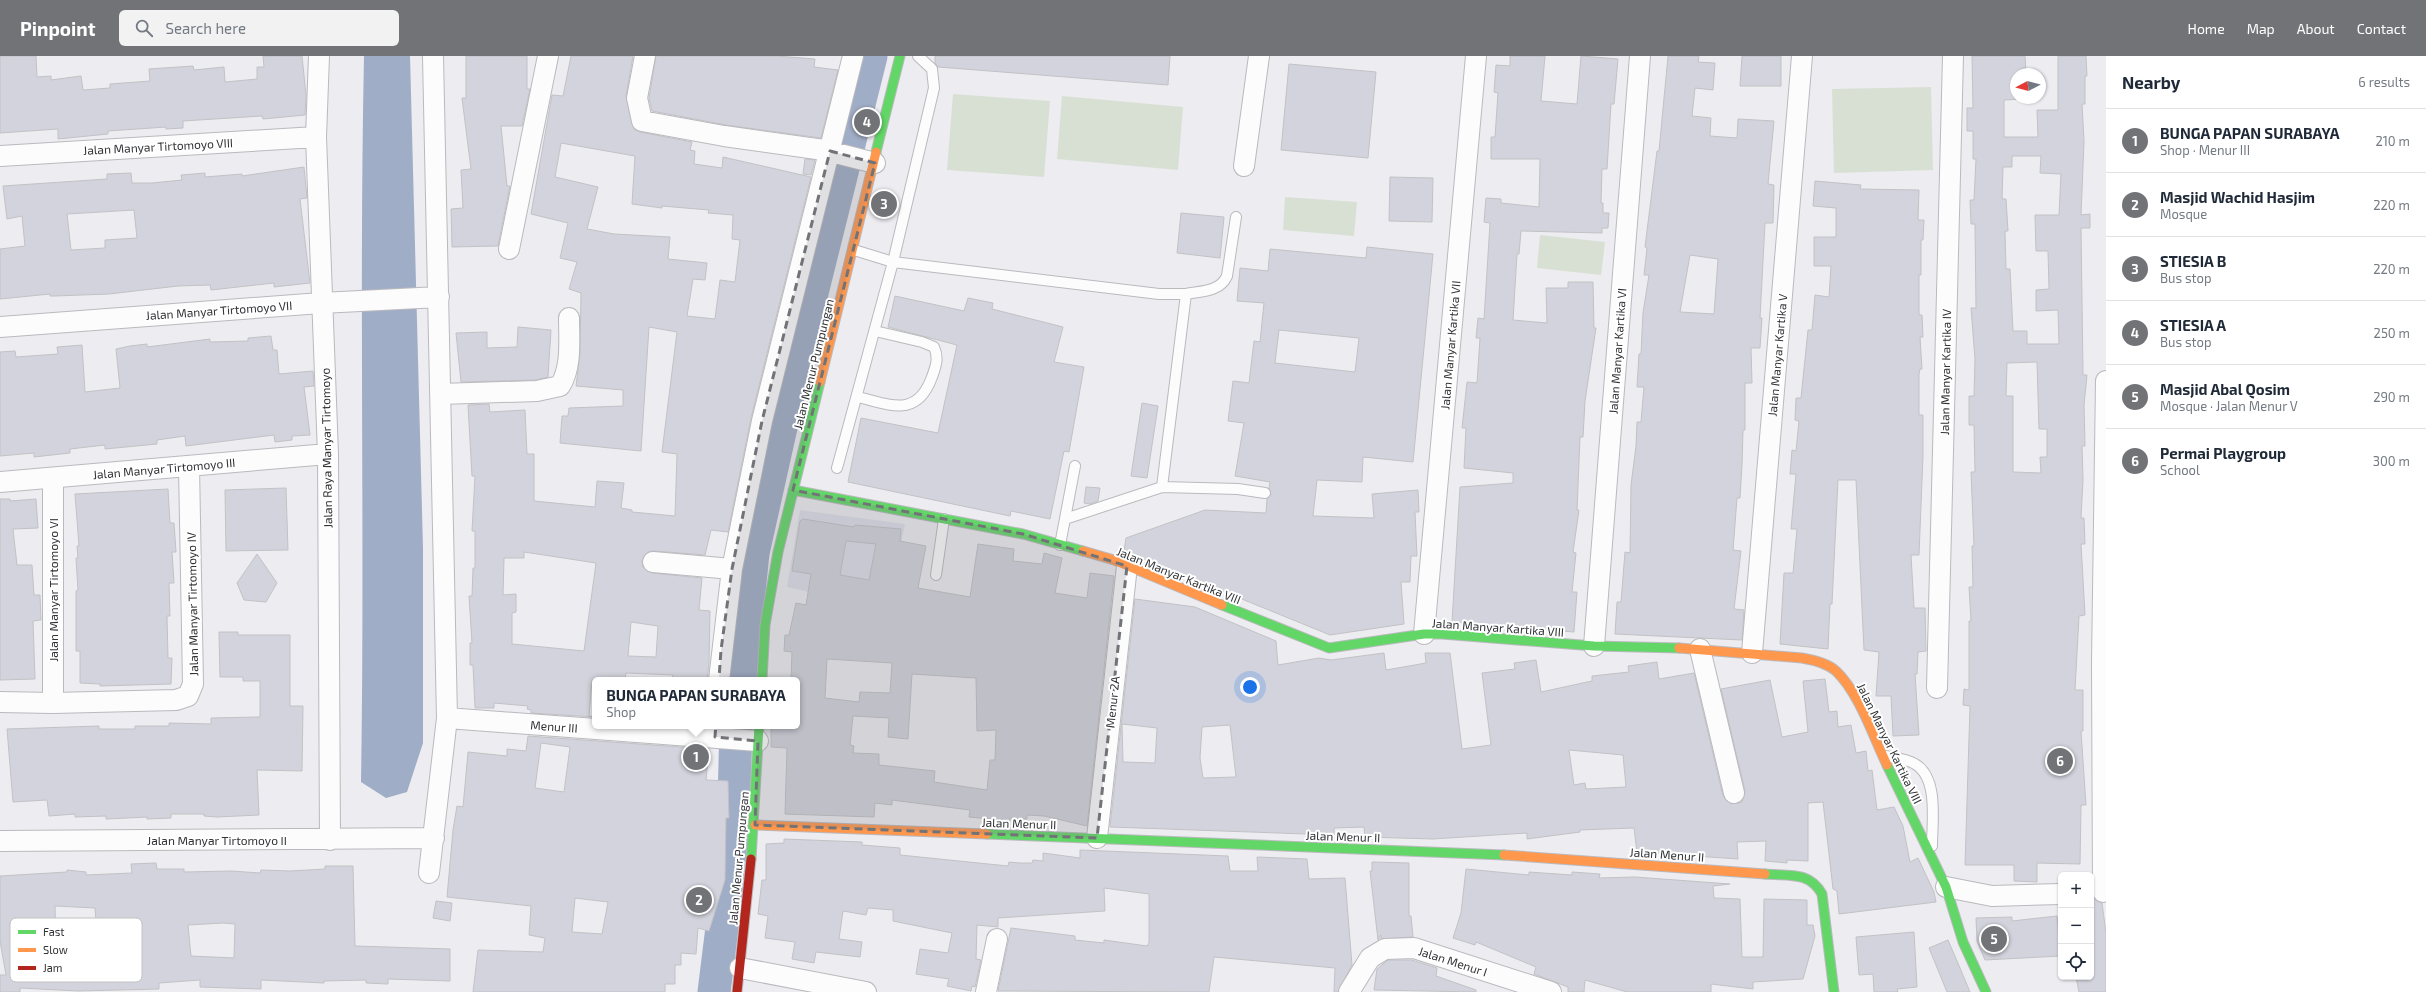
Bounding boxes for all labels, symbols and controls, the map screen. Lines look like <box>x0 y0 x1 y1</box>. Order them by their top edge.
search box <box>119 10 399 46</box>
text: Pinpoint <box>20 17 95 40</box>
icon: search <box>133 17 155 39</box>
text: Search here <box>165 19 246 37</box>
text: Home <box>2188 20 2225 37</box>
text: Map <box>2247 20 2275 37</box>
text: About <box>2297 20 2335 37</box>
text: Contact <box>2357 20 2406 37</box>
north arrow <box>2010 68 2046 104</box>
text: Nearby <box>2122 72 2180 92</box>
text: 6 results <box>2358 74 2410 90</box>
pin: 4 <box>854 107 880 137</box>
text: BUNGA PAPAN SURABAYA <box>2160 124 2340 142</box>
text: 1 <box>2132 133 2138 149</box>
text: 210 m <box>2375 133 2410 149</box>
street label: Jalan Manyar Tirtomoyo VIII <box>83 135 233 157</box>
text: Shop · Menur III <box>2160 142 2250 158</box>
text: Masjid Wachid Hasjim <box>2160 188 2315 206</box>
pin: 3 <box>871 189 897 219</box>
text: 2 <box>2131 197 2139 213</box>
text: 220 m <box>2373 197 2410 213</box>
text: Mosque <box>2160 206 2207 222</box>
text: STIESIA B <box>2160 252 2226 270</box>
text: 3 <box>2131 261 2139 277</box>
text: 220 m <box>2373 261 2410 277</box>
text: Bus stop <box>2160 270 2211 286</box>
street label: Jalan Manyar Kartika VII <box>1437 280 1463 410</box>
street label: Jalan Manyar Kartika VI <box>1606 288 1628 414</box>
street label: Jalan Manyar Kartika V <box>1765 292 1789 417</box>
street label: Jalan Menur Pumpungan <box>790 297 836 431</box>
street label: Jalan Manyar Tirtomoyo VII <box>145 298 293 322</box>
street label: Jalan Manyar Kartika IV <box>1937 308 1953 435</box>
text: STIESIA A <box>2160 316 2226 334</box>
text: 4 <box>2131 325 2139 341</box>
text: 250 m <box>2374 325 2410 341</box>
text: Bus stop <box>2160 334 2211 350</box>
street label: Jalan Raya Manyar Tirtomoyo <box>318 367 334 528</box>
text: Masjid Abal Qosim <box>2160 380 2290 398</box>
text: 5 <box>2131 389 2139 405</box>
text: 290 m <box>2373 389 2410 405</box>
text: Mosque · Jalan Menur V <box>2160 398 2298 414</box>
text: Permai Playgroup <box>2160 444 2286 462</box>
text: 6 <box>2131 453 2139 469</box>
text: 300 m <box>2373 453 2410 469</box>
street label: Jalan Manyar Tirtomoyo III <box>92 455 236 481</box>
text: School <box>2160 462 2200 478</box>
street label: Jalan Manyar Tirtomoyo VI <box>46 518 60 662</box>
street label: Jalan Manyar Tirtomoyo IV <box>184 531 200 676</box>
street label: Jalan Manyar Kartika VIII <box>1115 544 1243 606</box>
street label: Jalan Manyar Kartika VIII <box>1431 615 1565 639</box>
street label: Menur 2A <box>1102 675 1122 729</box>
popup <box>592 677 800 729</box>
your location <box>1240 677 1260 697</box>
street label: Jalan Manyar Kartika VIII <box>1855 680 1925 806</box>
text: BUNGA PAPAN SURABAYA <box>606 686 786 704</box>
text: Shop <box>606 704 636 720</box>
street label: Menur III <box>530 717 578 735</box>
pin: 1 <box>683 742 709 772</box>
pin: 6 <box>2047 746 2073 776</box>
street label: Jalan Menur Pumpungan <box>725 791 751 925</box>
street label: Jalan Menur II <box>981 815 1057 831</box>
street label: Jalan Menur II <box>1305 828 1381 844</box>
street label: Jalan Manyar Tirtomoyo II <box>147 833 287 847</box>
street label: Jalan Menur II <box>1629 844 1705 864</box>
map controls <box>2058 872 2094 980</box>
button: + <box>2058 872 2094 908</box>
pin: 2 <box>686 885 712 915</box>
button: − <box>2058 908 2094 944</box>
legend <box>10 918 142 982</box>
pin: 5 <box>1981 924 2007 954</box>
text: Fast <box>43 925 65 938</box>
text: Slow <box>43 943 68 956</box>
street label: Jalan Menur I <box>1417 943 1489 979</box>
button: locate <box>2058 944 2094 980</box>
text: Jam <box>43 961 62 974</box>

